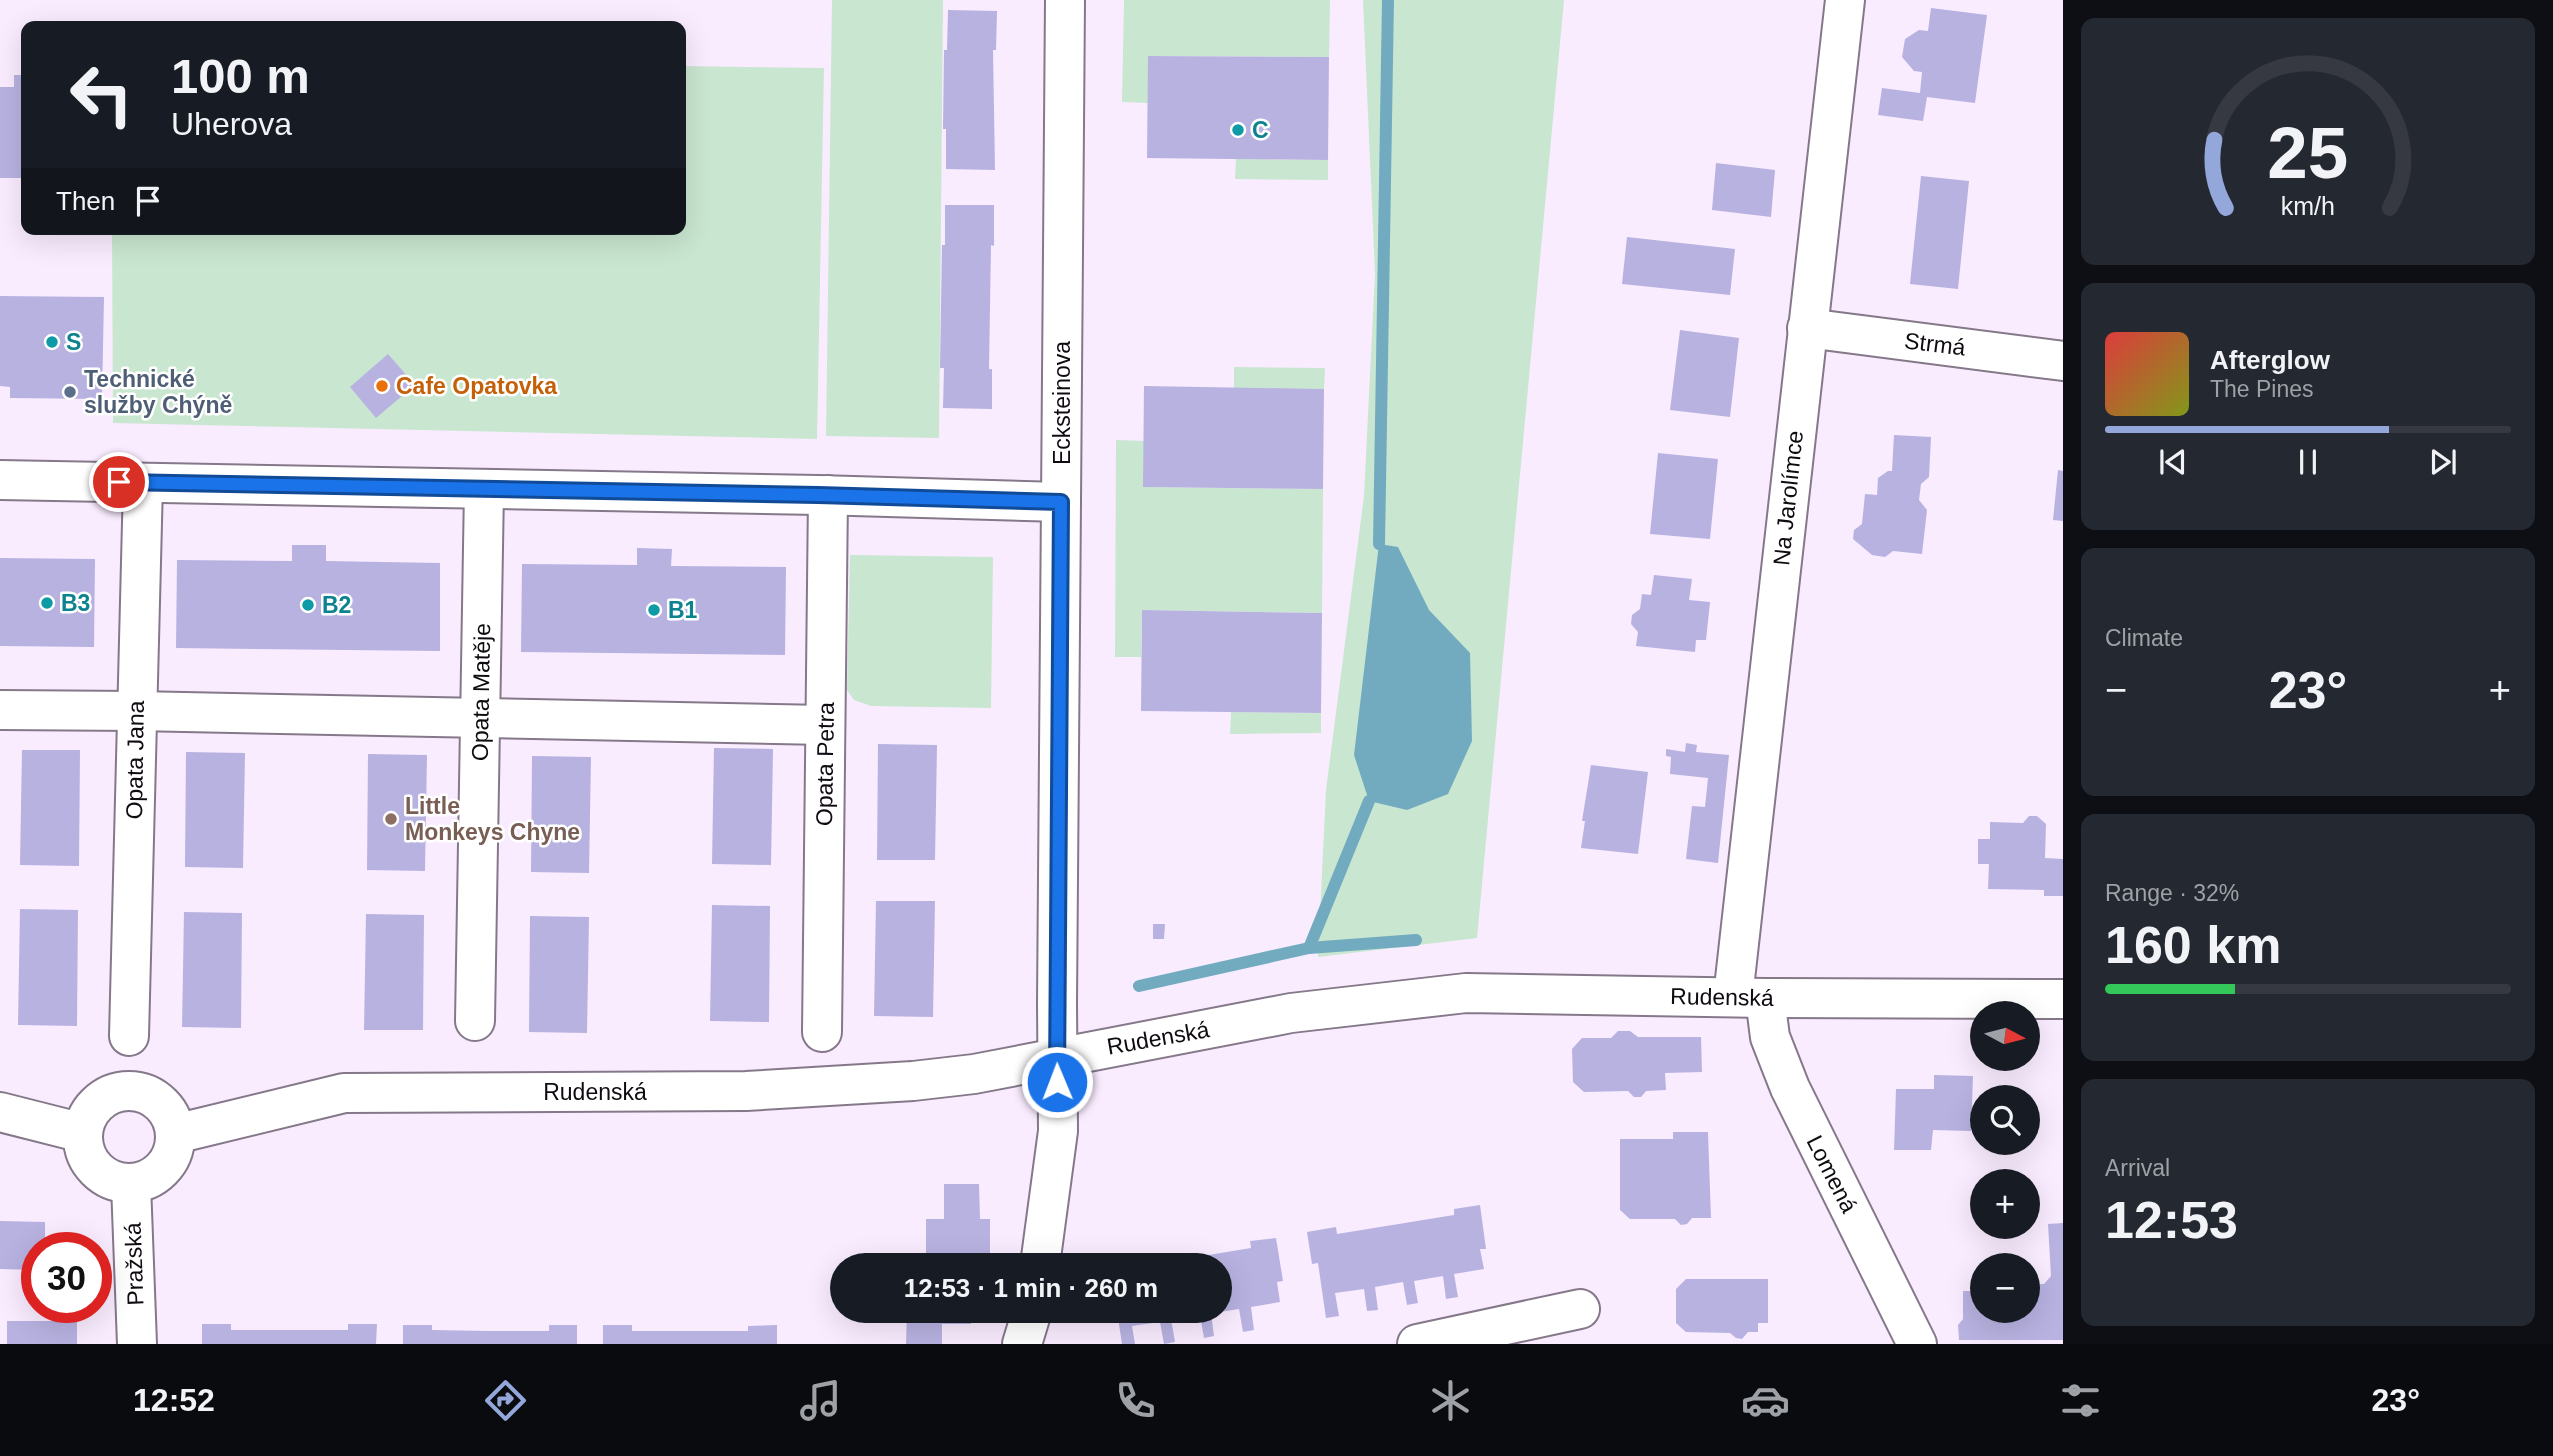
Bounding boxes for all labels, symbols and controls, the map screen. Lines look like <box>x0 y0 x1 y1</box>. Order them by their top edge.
icon: left <box>56 49 147 140</box>
text: 100 m <box>171 49 310 103</box>
text: Uherova <box>171 106 292 142</box>
text: 25 <box>2268 112 2348 193</box>
place label: C <box>1252 117 1269 143</box>
marker: C <box>1230 122 1246 138</box>
icon: arrive <box>129 182 167 220</box>
text: Then <box>56 186 115 216</box>
text: km/h <box>2281 191 2335 219</box>
street label: Strmá <box>1903 327 1967 361</box>
place label: S <box>66 329 81 355</box>
marker: S <box>44 334 60 350</box>
street label: Ecksteinova <box>1049 341 1075 465</box>
text: Afterglow <box>2210 345 2330 375</box>
place label: Technické služby Chýně <box>84 366 232 418</box>
place label: Cafe Opatovka <box>396 373 557 399</box>
text: The Pines <box>2210 376 2314 402</box>
marker: Cafe Opatovka <box>374 378 390 394</box>
marker: Technické služby Chýně <box>62 384 78 400</box>
street label: Na Jarolímce <box>1768 429 1808 567</box>
icon: previous <box>2154 443 2192 481</box>
icon: pause <box>2289 443 2327 481</box>
icon: next <box>2424 443 2462 481</box>
pin <box>89 452 149 512</box>
icon: arrive <box>100 463 138 501</box>
place label: B3 <box>61 590 90 616</box>
place label: B2 <box>322 592 351 618</box>
marker: B3 <box>39 595 55 611</box>
marker: B2 <box>300 597 316 613</box>
place label: B1 <box>668 597 698 623</box>
marker: B1 <box>646 602 662 618</box>
street label: Opata Matěje <box>467 623 495 761</box>
text: Climate <box>2105 625 2183 651</box>
text: 23° <box>2269 661 2347 719</box>
text: − <box>2105 669 2127 711</box>
text: + <box>2489 669 2511 711</box>
street label: Opata Jana <box>121 700 149 820</box>
street label: Opata Petra <box>811 702 839 826</box>
place label: Little Monkeys Chyne <box>405 793 580 845</box>
marker: Little Monkeys Chyne <box>383 811 399 827</box>
text: Range · 32% <box>2105 880 2239 906</box>
text: 160 km <box>2105 916 2281 974</box>
street label: Rudenská <box>1670 983 1774 1011</box>
north arrow <box>1970 1001 2040 1071</box>
map controls <box>1970 1001 2040 1323</box>
street label: Rudenská <box>1105 1016 1211 1060</box>
position arrow <box>1020 1045 1094 1119</box>
street label: Rudenská <box>543 1079 647 1105</box>
button: search <box>1970 1085 2040 1155</box>
street label: Lomená <box>1802 1131 1863 1217</box>
text: Arrival <box>2105 1155 2170 1181</box>
button: + <box>1970 1169 2040 1239</box>
text: 12:53 <box>2105 1191 2238 1249</box>
street label: Pražská <box>120 1222 148 1306</box>
speed limit sign: 30 <box>21 1232 112 1323</box>
button: − <box>1970 1253 2040 1323</box>
text: 12:53 · 1 min · 260 m <box>904 1273 1158 1303</box>
icon: directions <box>481 1376 530 1425</box>
icon: music <box>796 1376 845 1425</box>
icon: phone <box>1111 1376 1160 1425</box>
icon: climate <box>1426 1376 1475 1425</box>
icon: car <box>1741 1376 1790 1425</box>
icon: filters <box>2056 1376 2105 1425</box>
text: 12:52 <box>133 1382 215 1418</box>
text: 23° <box>2372 1382 2420 1418</box>

